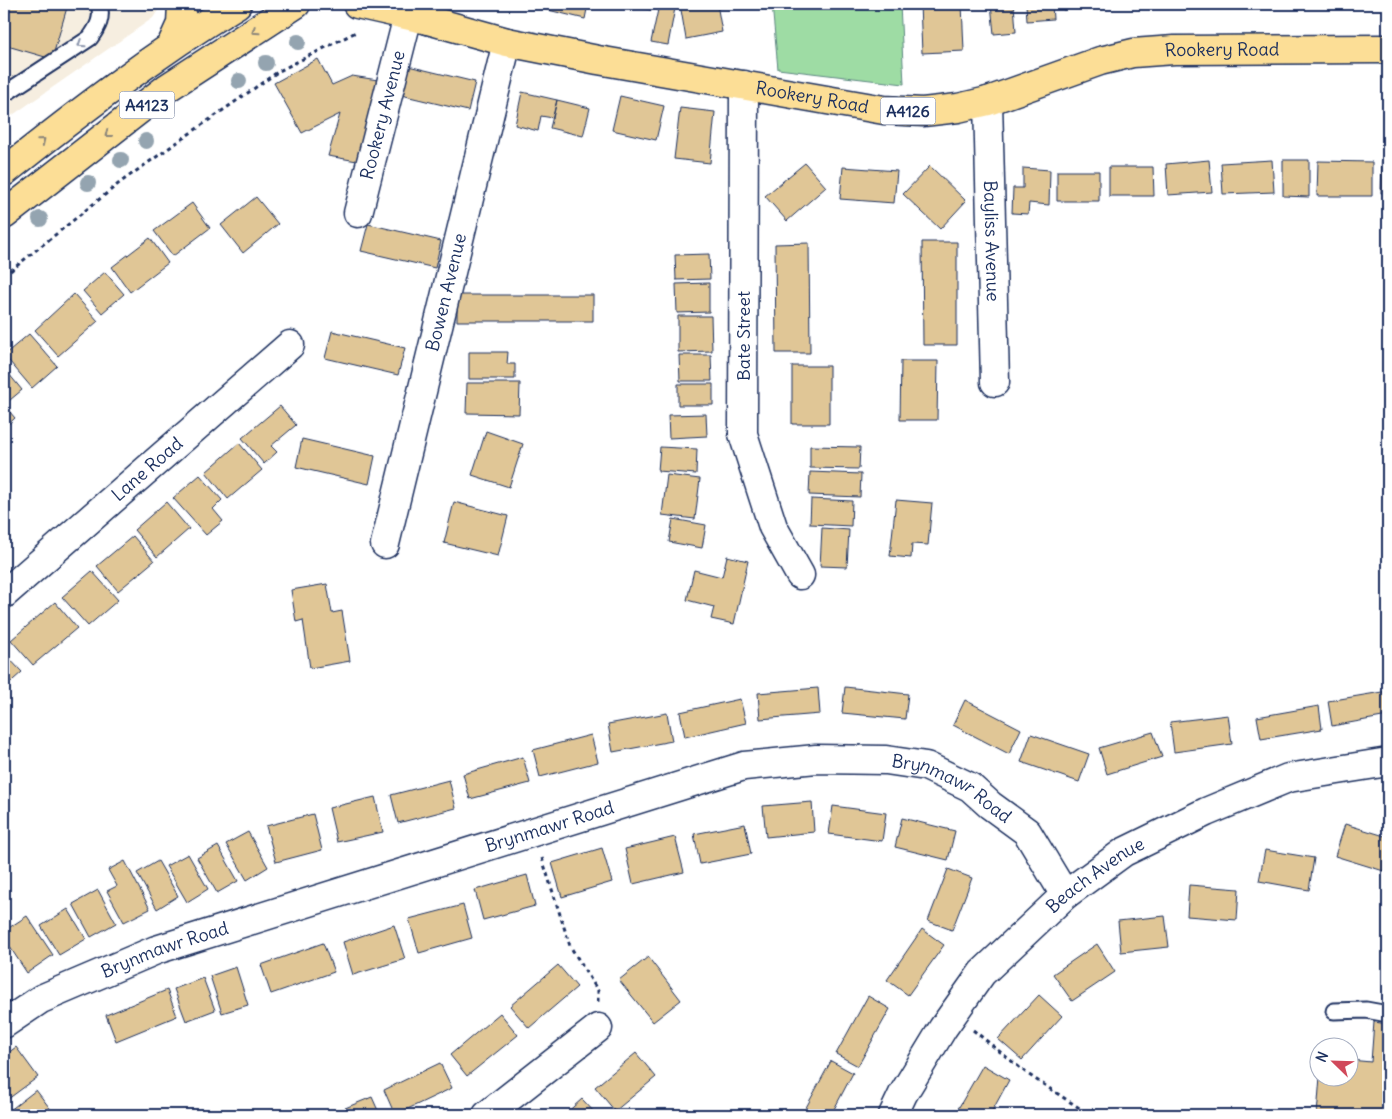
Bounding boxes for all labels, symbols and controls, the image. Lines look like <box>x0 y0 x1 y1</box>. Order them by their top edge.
one-way arrow <box>252 24 261 34</box>
one-way arrow <box>77 38 87 47</box>
street label: Rookery Road <box>1164 38 1280 62</box>
street label: Rookery Avenue <box>355 48 410 182</box>
street label: Rookery Road <box>754 76 871 118</box>
road number: A4123 <box>120 92 174 118</box>
road number: A4126 <box>880 98 936 124</box>
one-way arrow <box>105 129 114 138</box>
one-way arrow <box>36 139 45 147</box>
street label: Bayliss Avenue <box>979 180 1005 302</box>
street label: Bowen Avenue <box>420 231 471 354</box>
street label: Bate Street <box>732 291 755 381</box>
street label: Lane Road <box>107 431 188 506</box>
street label: Brynmawr Road <box>890 749 1017 828</box>
street label: Brynmawr Road <box>482 795 617 857</box>
street label: Beach Avenue <box>1041 832 1148 918</box>
street label: Brynmawr Road <box>97 916 232 983</box>
north arrow <box>1310 1036 1360 1086</box>
text: N <box>1312 1049 1332 1065</box>

